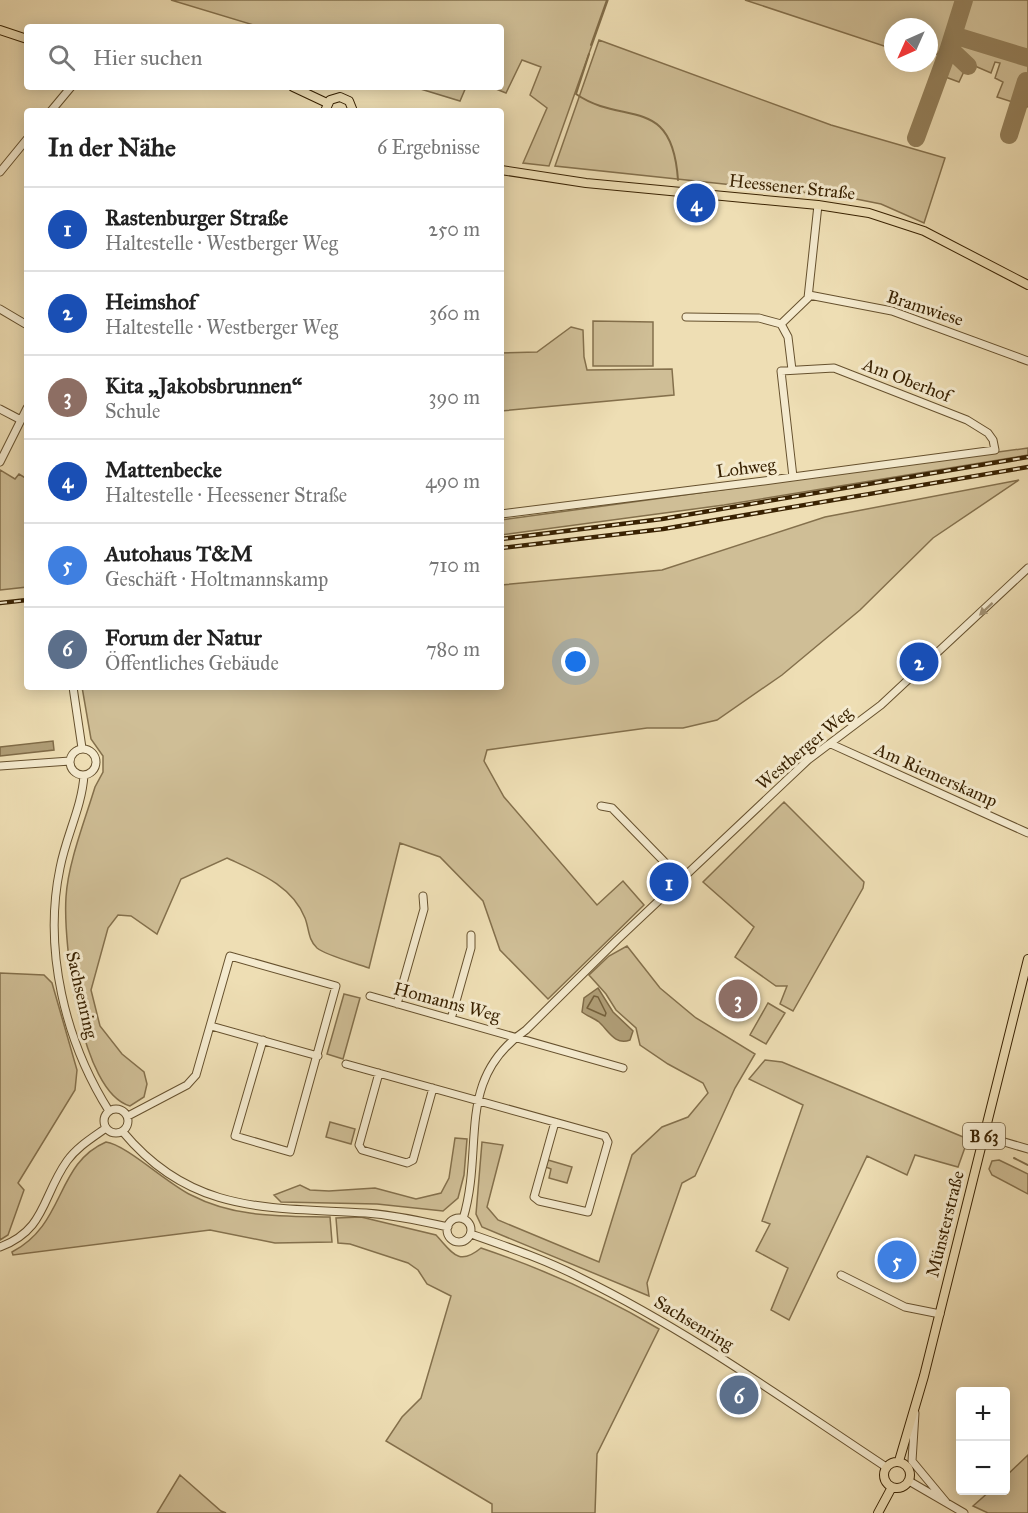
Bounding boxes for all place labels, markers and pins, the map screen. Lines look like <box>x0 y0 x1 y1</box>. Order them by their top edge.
pin: 4 <box>676 180 716 226</box>
pin: 2 <box>900 640 938 684</box>
pin: 1 <box>650 860 688 904</box>
pin: 3 <box>718 976 758 1022</box>
pin: 5 <box>878 1238 916 1282</box>
pin: 6 <box>720 1372 758 1418</box>

